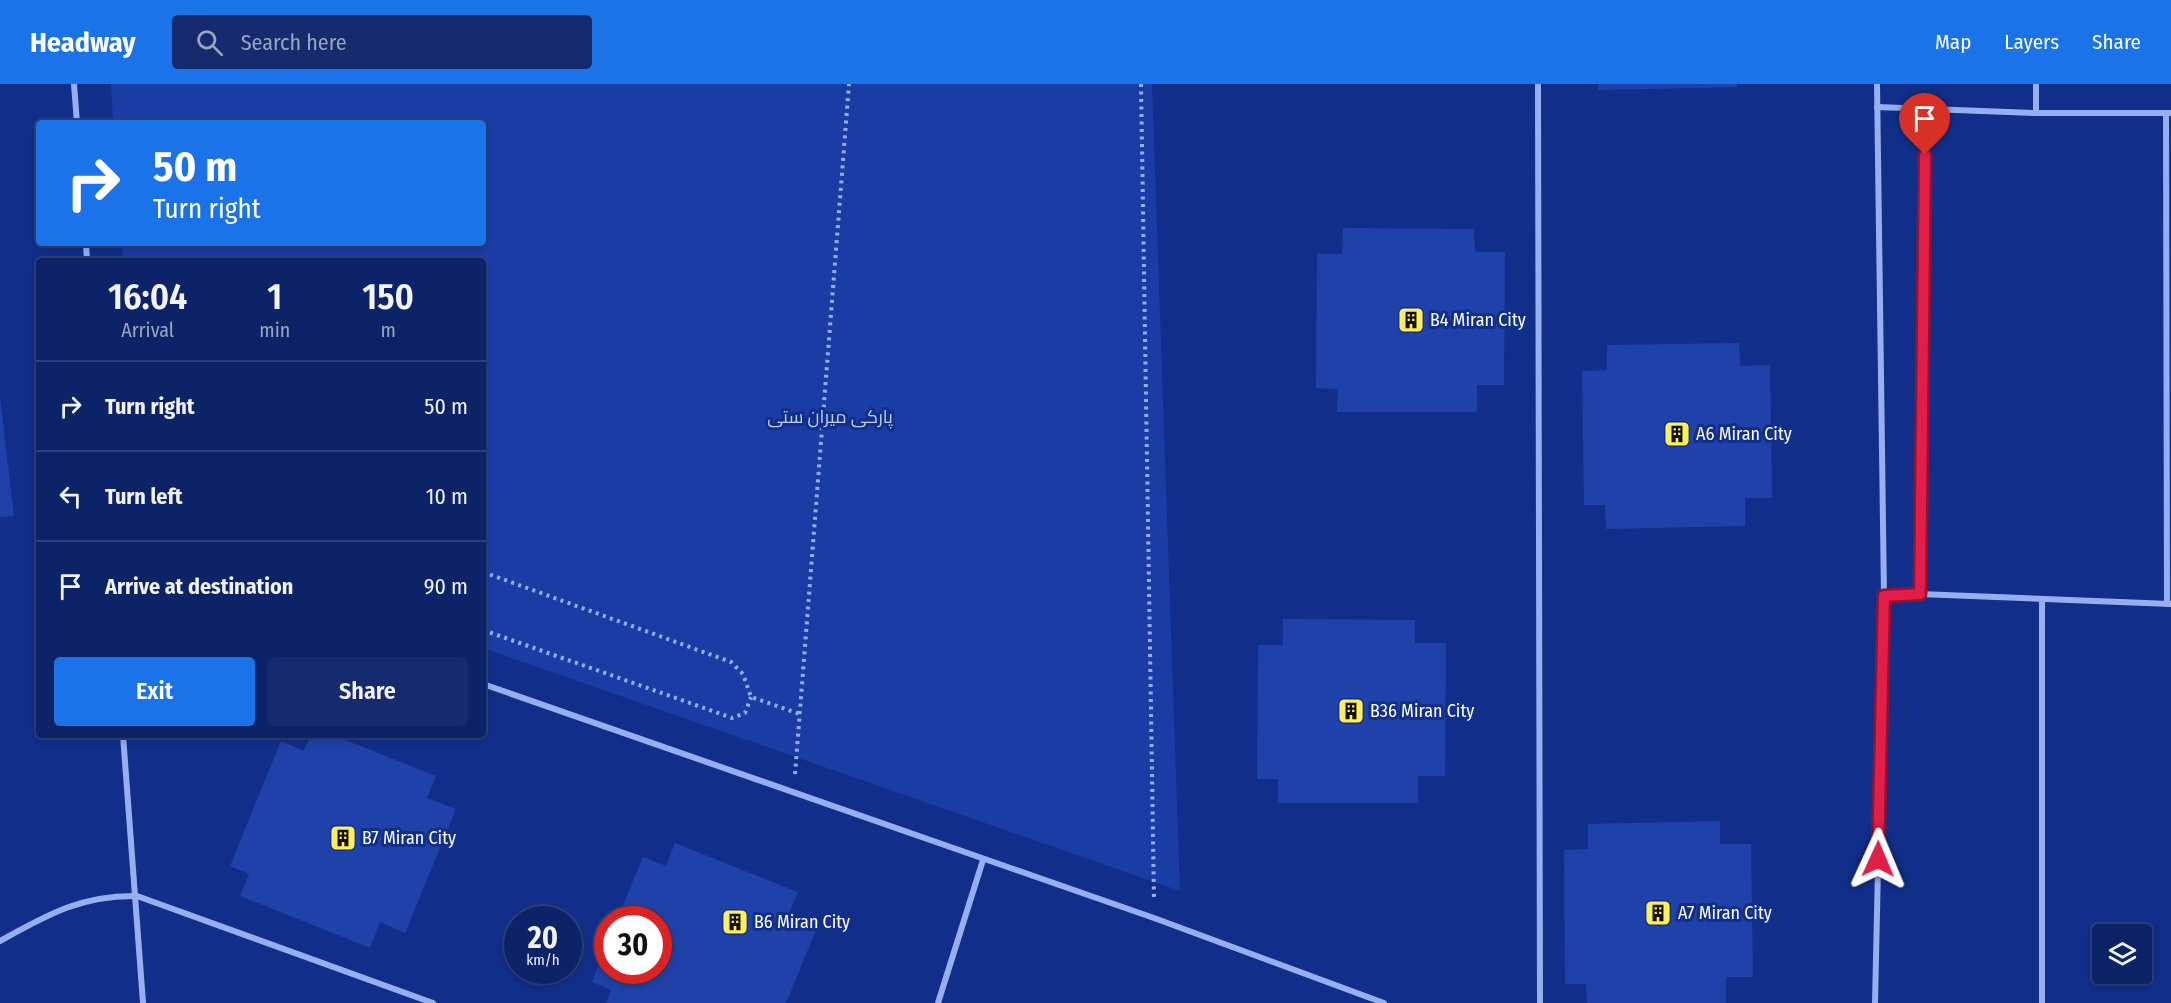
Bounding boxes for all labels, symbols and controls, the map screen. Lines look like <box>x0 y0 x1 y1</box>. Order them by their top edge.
search box <box>172 15 592 69</box>
text: Headway <box>30 26 136 59</box>
icon: search <box>193 26 226 59</box>
text: Search here <box>241 29 347 56</box>
text: Map <box>1935 29 1971 55</box>
text: Layers <box>2004 29 2059 55</box>
text: Share <box>2092 29 2141 55</box>
pin <box>1899 93 1950 155</box>
icon: arrive <box>1908 102 1941 135</box>
text: 50 m <box>153 142 237 192</box>
icon: right <box>54 144 132 222</box>
text: Turn right <box>153 193 261 225</box>
text: 16:04 <box>108 275 187 319</box>
text: 1 <box>267 275 282 319</box>
text: 150 <box>362 275 414 319</box>
building icon: B4 Miran City <box>1396 305 1426 335</box>
place label: B4 Miran City <box>1430 309 1526 331</box>
text: Arrival <box>121 318 174 342</box>
text: min <box>259 318 290 342</box>
text: m <box>380 318 396 342</box>
icon: right <box>54 390 87 423</box>
text: Turn right <box>105 393 194 420</box>
text: 50 m <box>424 393 468 420</box>
park label: پارکی میران ستی <box>767 406 893 429</box>
building icon: A6 Miran City <box>1662 419 1692 449</box>
place label: A6 Miran City <box>1696 423 1792 445</box>
icon: left <box>54 480 87 513</box>
text: Turn left <box>105 483 183 510</box>
text: 10 m <box>426 483 468 510</box>
icon: arrive <box>54 570 87 603</box>
text: Arrive at destination <box>105 573 293 600</box>
text: 90 m <box>424 573 468 600</box>
button: Exit <box>54 657 255 726</box>
button: Share <box>267 657 468 726</box>
building icon: B36 Miran City <box>1336 696 1366 726</box>
place label: B36 Miran City <box>1370 700 1474 722</box>
building icon: B7 Miran City <box>328 823 358 853</box>
place label: B7 Miran City <box>362 827 456 849</box>
position arrow <box>1846 827 1910 891</box>
building icon: A7 Miran City <box>1643 898 1673 928</box>
place label: A7 Miran City <box>1678 902 1772 924</box>
speed limit sign: 30 <box>594 906 672 984</box>
building icon: B6 Miran City <box>720 907 750 937</box>
place label: B6 Miran City <box>754 911 850 933</box>
text: 20 <box>528 920 558 956</box>
map controls <box>2092 924 2152 984</box>
button: layers <box>2092 924 2152 984</box>
text: km/h <box>526 951 560 969</box>

